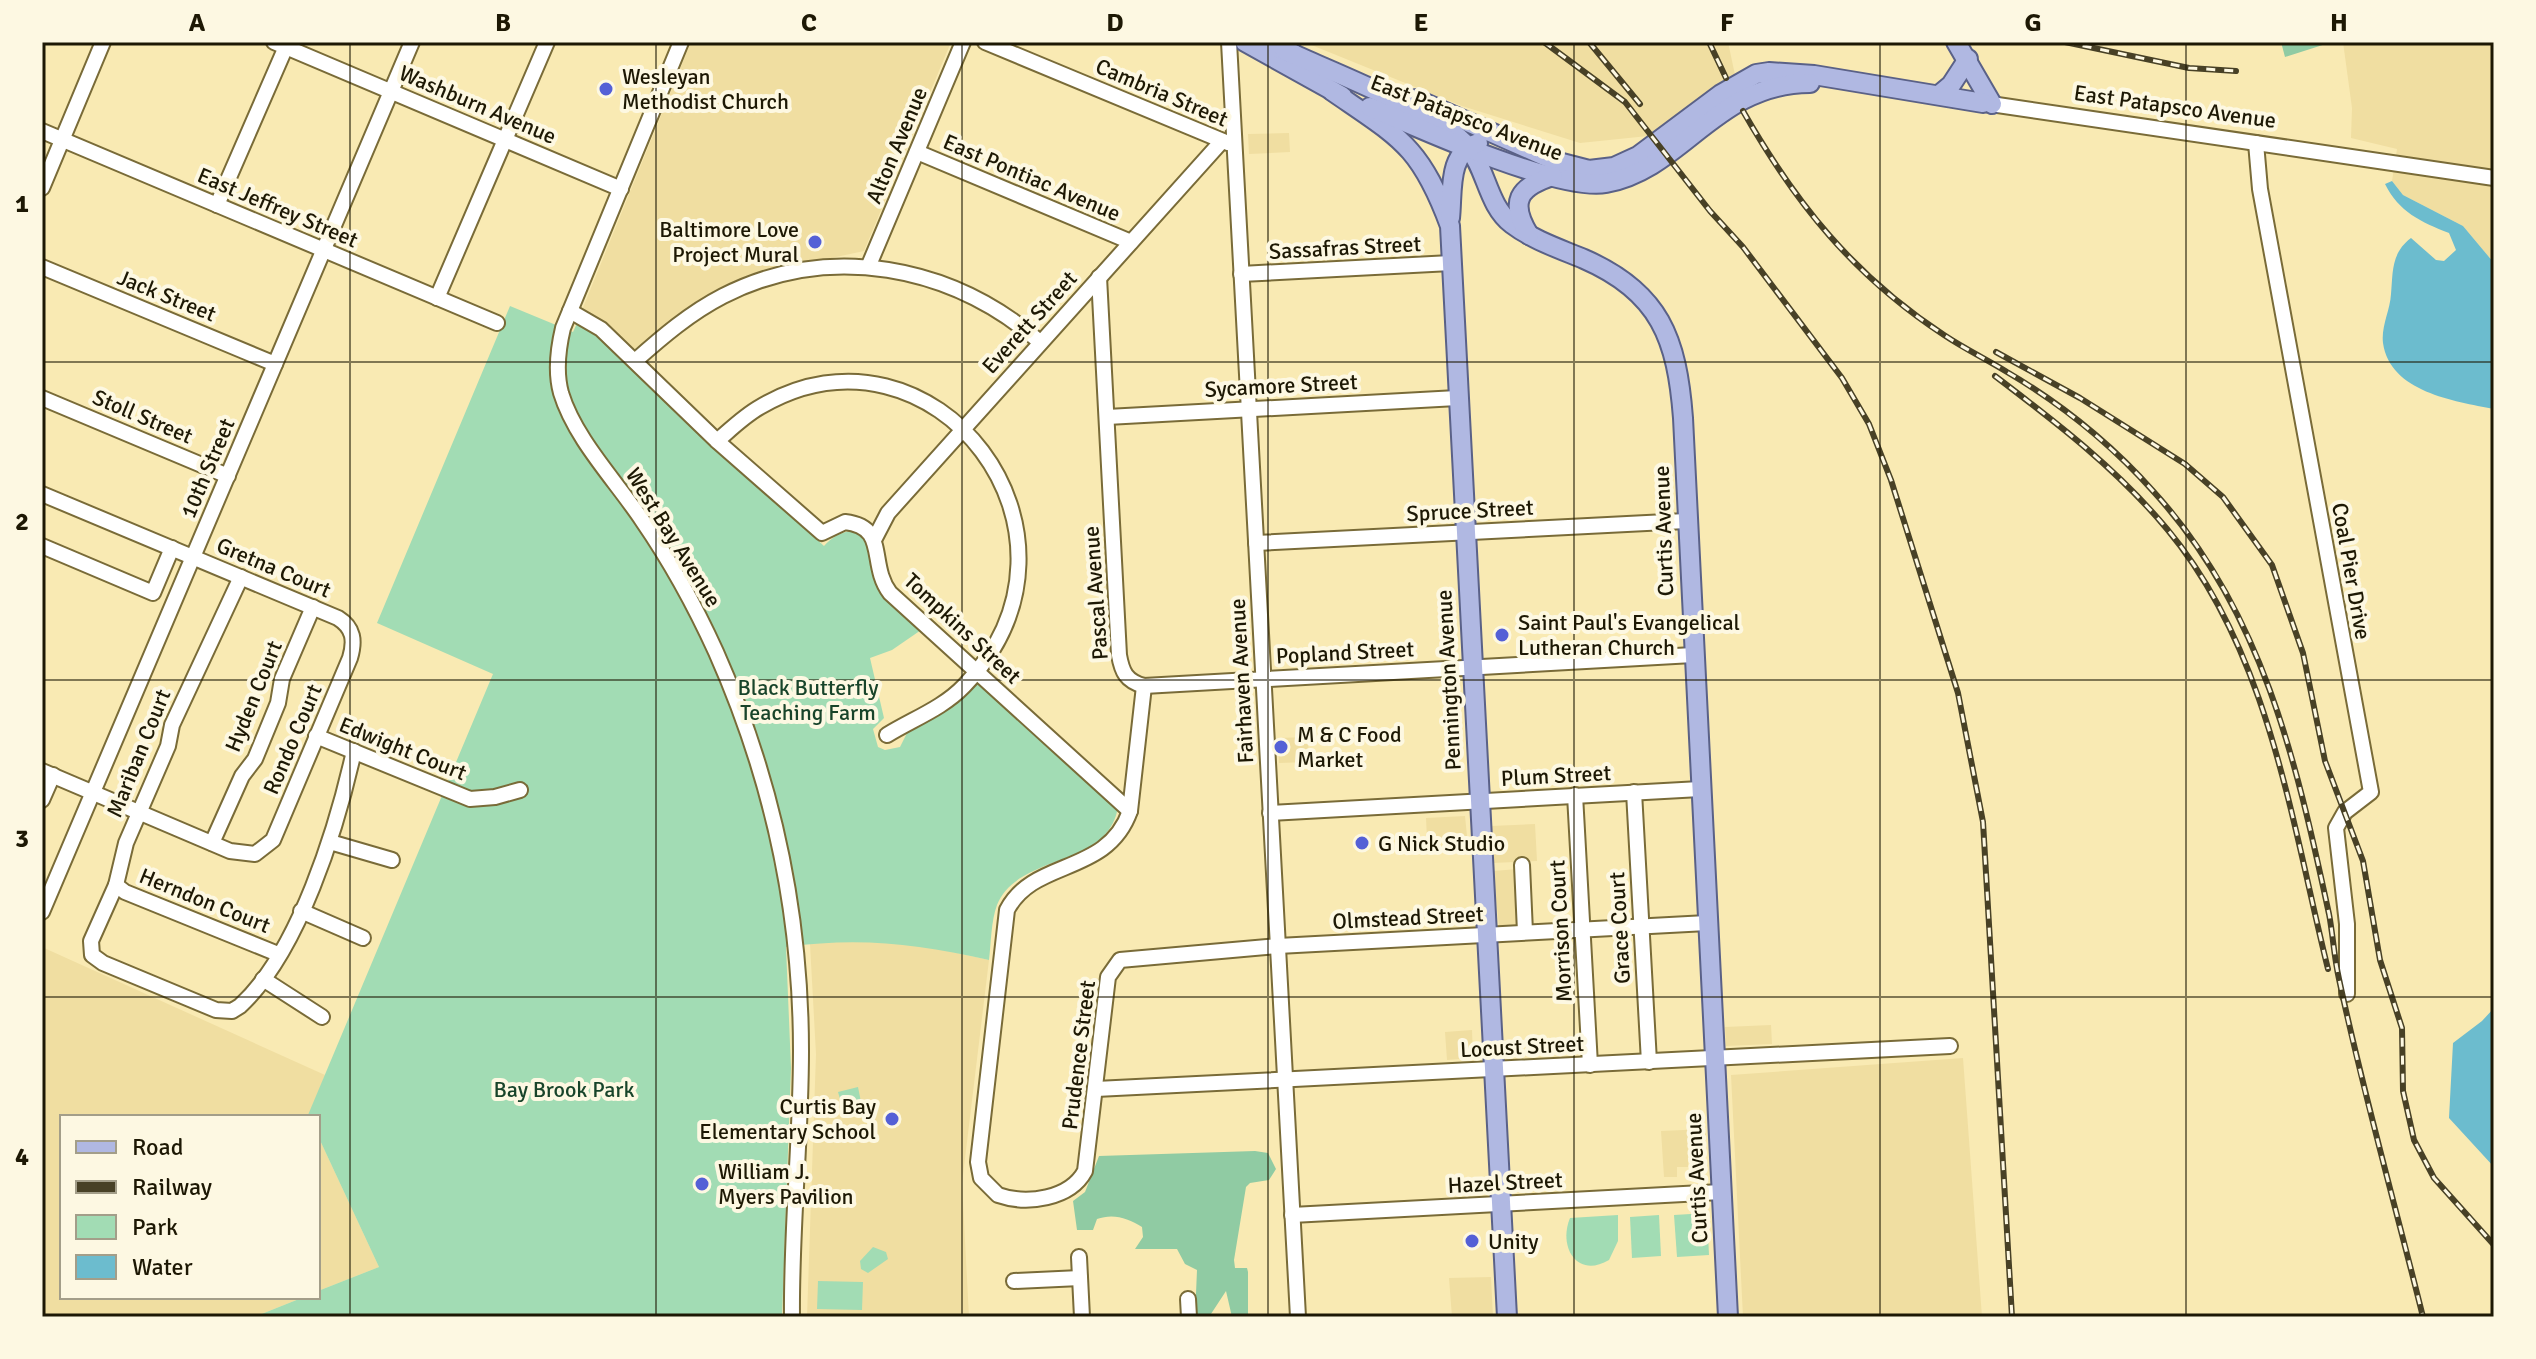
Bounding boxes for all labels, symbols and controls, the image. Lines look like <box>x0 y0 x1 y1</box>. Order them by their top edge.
text: A <box>189 7 206 39</box>
text: B <box>495 7 511 39</box>
text: C <box>801 7 817 39</box>
text: D <box>1106 7 1124 39</box>
text: E <box>1414 7 1428 39</box>
text: F <box>1720 7 1734 39</box>
text: G <box>2024 7 2042 39</box>
text: H <box>2330 7 2348 39</box>
street label: Cambria Street <box>1092 52 1232 133</box>
street label: Washburn Avenue <box>395 59 560 150</box>
place label: Wesleyan Methodist Church <box>622 63 789 115</box>
street label: East Patapsco Avenue <box>1367 68 1567 167</box>
street label: East Patapsco Avenue <box>2072 79 2278 134</box>
marker: Wesleyan Methodist Church <box>597 80 615 98</box>
street label: Alton Avenue <box>860 83 933 208</box>
street label: East Pontiac Avenue <box>939 128 1124 227</box>
street label: East Jeffrey Street <box>193 161 362 254</box>
text: 1 <box>15 188 29 220</box>
place label: Baltimore Love Project Mural <box>659 216 799 268</box>
street label: Sassafras Street <box>1268 230 1422 265</box>
marker: Baltimore Love Project Mural <box>806 233 824 251</box>
street label: Jack Street <box>114 263 220 328</box>
street label: Everett Street <box>976 265 1083 379</box>
street label: Sycamore Street <box>1204 368 1358 403</box>
street label: Stoll Street <box>89 383 197 450</box>
street label: 10th Street <box>174 414 241 522</box>
street label: West Bay Avenue <box>620 463 727 612</box>
street label: Curtis Avenue <box>1648 465 1679 597</box>
street label: Spruce Street <box>1406 494 1535 527</box>
street label: Coal Pier Drive <box>2326 500 2377 642</box>
text: 2 <box>15 506 29 538</box>
street label: Pascal Avenue <box>1077 525 1114 661</box>
street label: Gretna Court <box>213 531 335 604</box>
street label: Tompkins Street <box>898 567 1027 690</box>
street label: Pennington Avenue <box>1430 589 1467 771</box>
street label: Fairhaven Avenue <box>1224 598 1259 764</box>
place label: Saint Paul's Evangelical Lutheran Church <box>1518 609 1740 661</box>
marker: Saint Paul's Evangelical Lutheran Church <box>1493 626 1511 644</box>
street label: Popland Street <box>1275 635 1415 670</box>
street label: Hyden Court <box>219 636 288 756</box>
park label: Black Butterfly Teaching Farm <box>737 674 879 726</box>
street label: Rondo Court <box>257 680 328 798</box>
street label: Mariban Court <box>101 685 177 821</box>
street label: Edwight Court <box>335 711 471 786</box>
place label: M & C Food Market <box>1297 721 1402 773</box>
marker: M & C Food Market <box>1272 738 1290 756</box>
street label: Plum Street <box>1500 759 1612 792</box>
text: 3 <box>15 823 29 855</box>
place label: G Nick Studio <box>1378 830 1505 857</box>
marker: G Nick Studio <box>1353 834 1371 852</box>
street label: Morrison Court <box>1543 859 1578 1003</box>
street label: Herndon Court <box>135 862 274 939</box>
street label: Grace Court <box>1603 871 1636 985</box>
street label: Olmstead Street <box>1332 900 1485 935</box>
street label: Prudence Street <box>1056 979 1101 1131</box>
street label: Locust Street <box>1459 1030 1585 1063</box>
park label: Bay Brook Park <box>493 1076 635 1103</box>
place label: Curtis Bay Elementary School <box>699 1093 877 1145</box>
marker: Curtis Bay Elementary School <box>883 1110 901 1128</box>
street label: Curtis Avenue <box>1680 1112 1713 1244</box>
legend <box>60 1115 320 1299</box>
text: Road <box>132 1132 183 1162</box>
text: 4 <box>15 1141 29 1173</box>
place label: William J. Myers Pavilion <box>718 1158 854 1210</box>
street label: Hazel Street <box>1447 1166 1564 1199</box>
text: Railway <box>132 1172 212 1202</box>
marker: William J. Myers Pavilion <box>693 1175 711 1193</box>
text: Park <box>132 1212 178 1242</box>
place label: Unity <box>1488 1228 1539 1255</box>
marker: Unity <box>1463 1232 1481 1250</box>
text: Water <box>132 1252 193 1282</box>

